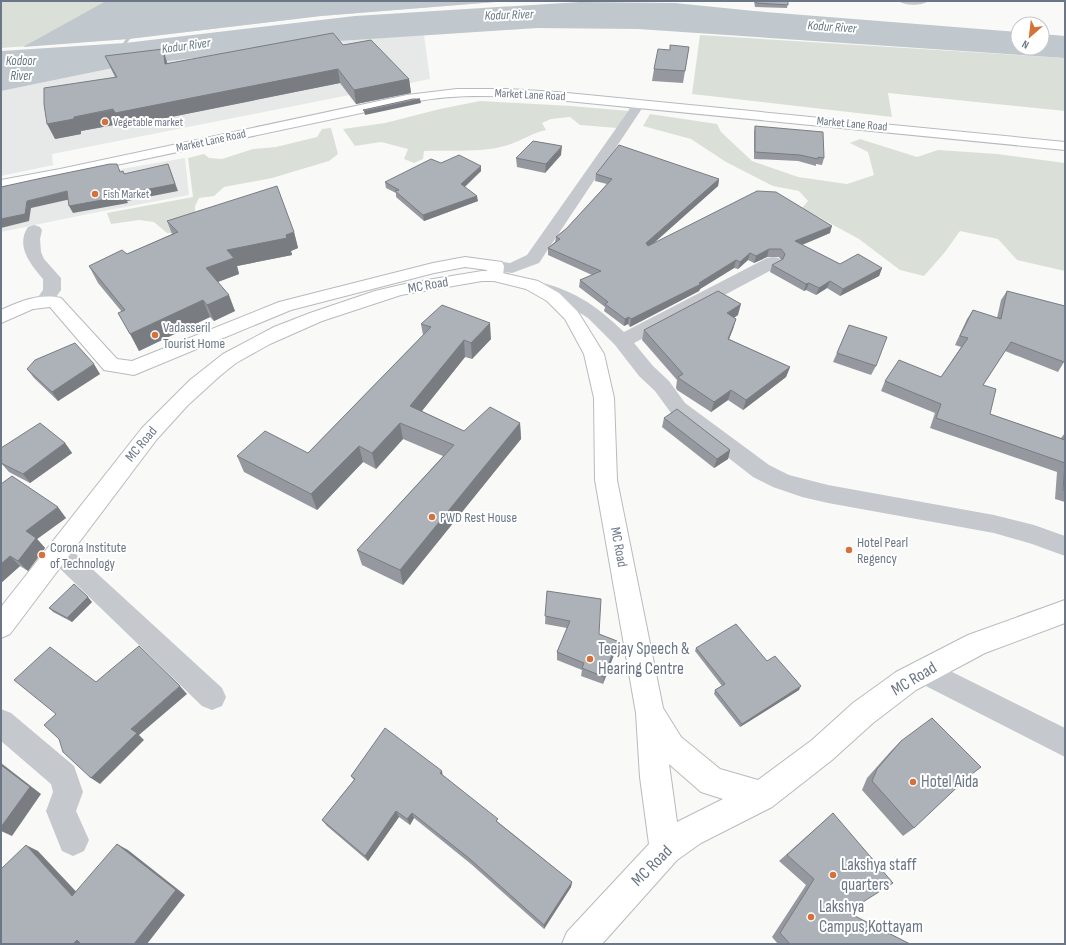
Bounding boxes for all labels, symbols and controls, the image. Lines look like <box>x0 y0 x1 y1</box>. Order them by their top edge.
water label: Kodur River <box>484 6 535 24</box>
north arrow <box>1010 16 1050 56</box>
water label: Kodur River <box>807 17 858 37</box>
water label: Kodur River <box>161 34 213 57</box>
text: N <box>1020 37 1031 52</box>
water label: Kodoor River <box>6 53 38 84</box>
street label: Market Lane Road <box>494 86 566 104</box>
street label: Market Lane Road <box>816 113 888 135</box>
place label: Vegetable market <box>113 115 183 130</box>
marker: Vegetable market <box>100 117 110 127</box>
street label: Market Lane Road <box>175 126 247 156</box>
place label: Fish Market <box>103 187 150 202</box>
marker: Fish Market <box>90 189 100 199</box>
street label: MC Road <box>407 273 450 297</box>
place label: Vadasseril Tourist Home <box>163 319 225 352</box>
marker: Vadasseril Tourist Home <box>150 330 160 340</box>
street label: MC Road <box>121 423 161 465</box>
place label: PWD Rest House <box>440 509 517 526</box>
marker: PWD Rest House <box>427 512 437 522</box>
street label: MC Road <box>607 525 631 569</box>
place label: Hotel Pearl Regency <box>857 534 908 567</box>
place label: Corona Institute of Technology <box>50 539 126 572</box>
marker: Hotel Pearl Regency <box>844 545 854 555</box>
marker: Corona Institute of Technology <box>37 550 47 560</box>
place label: Teejay Speech & Hearing Centre <box>598 639 690 679</box>
marker: Teejay Speech & Hearing Centre <box>585 654 595 664</box>
street label: MC Road <box>888 658 940 700</box>
place label: Hotel Aida <box>921 772 979 792</box>
marker: Hotel Aida <box>908 777 918 787</box>
street label: MC Road <box>627 841 677 891</box>
place label: Lakshya staff quarters <box>841 855 917 895</box>
marker: Lakshya staff quarters <box>828 870 838 880</box>
place label: Lakshya Campus,Kottayam <box>819 897 923 937</box>
marker: Lakshya Campus,Kottayam <box>806 912 816 922</box>

